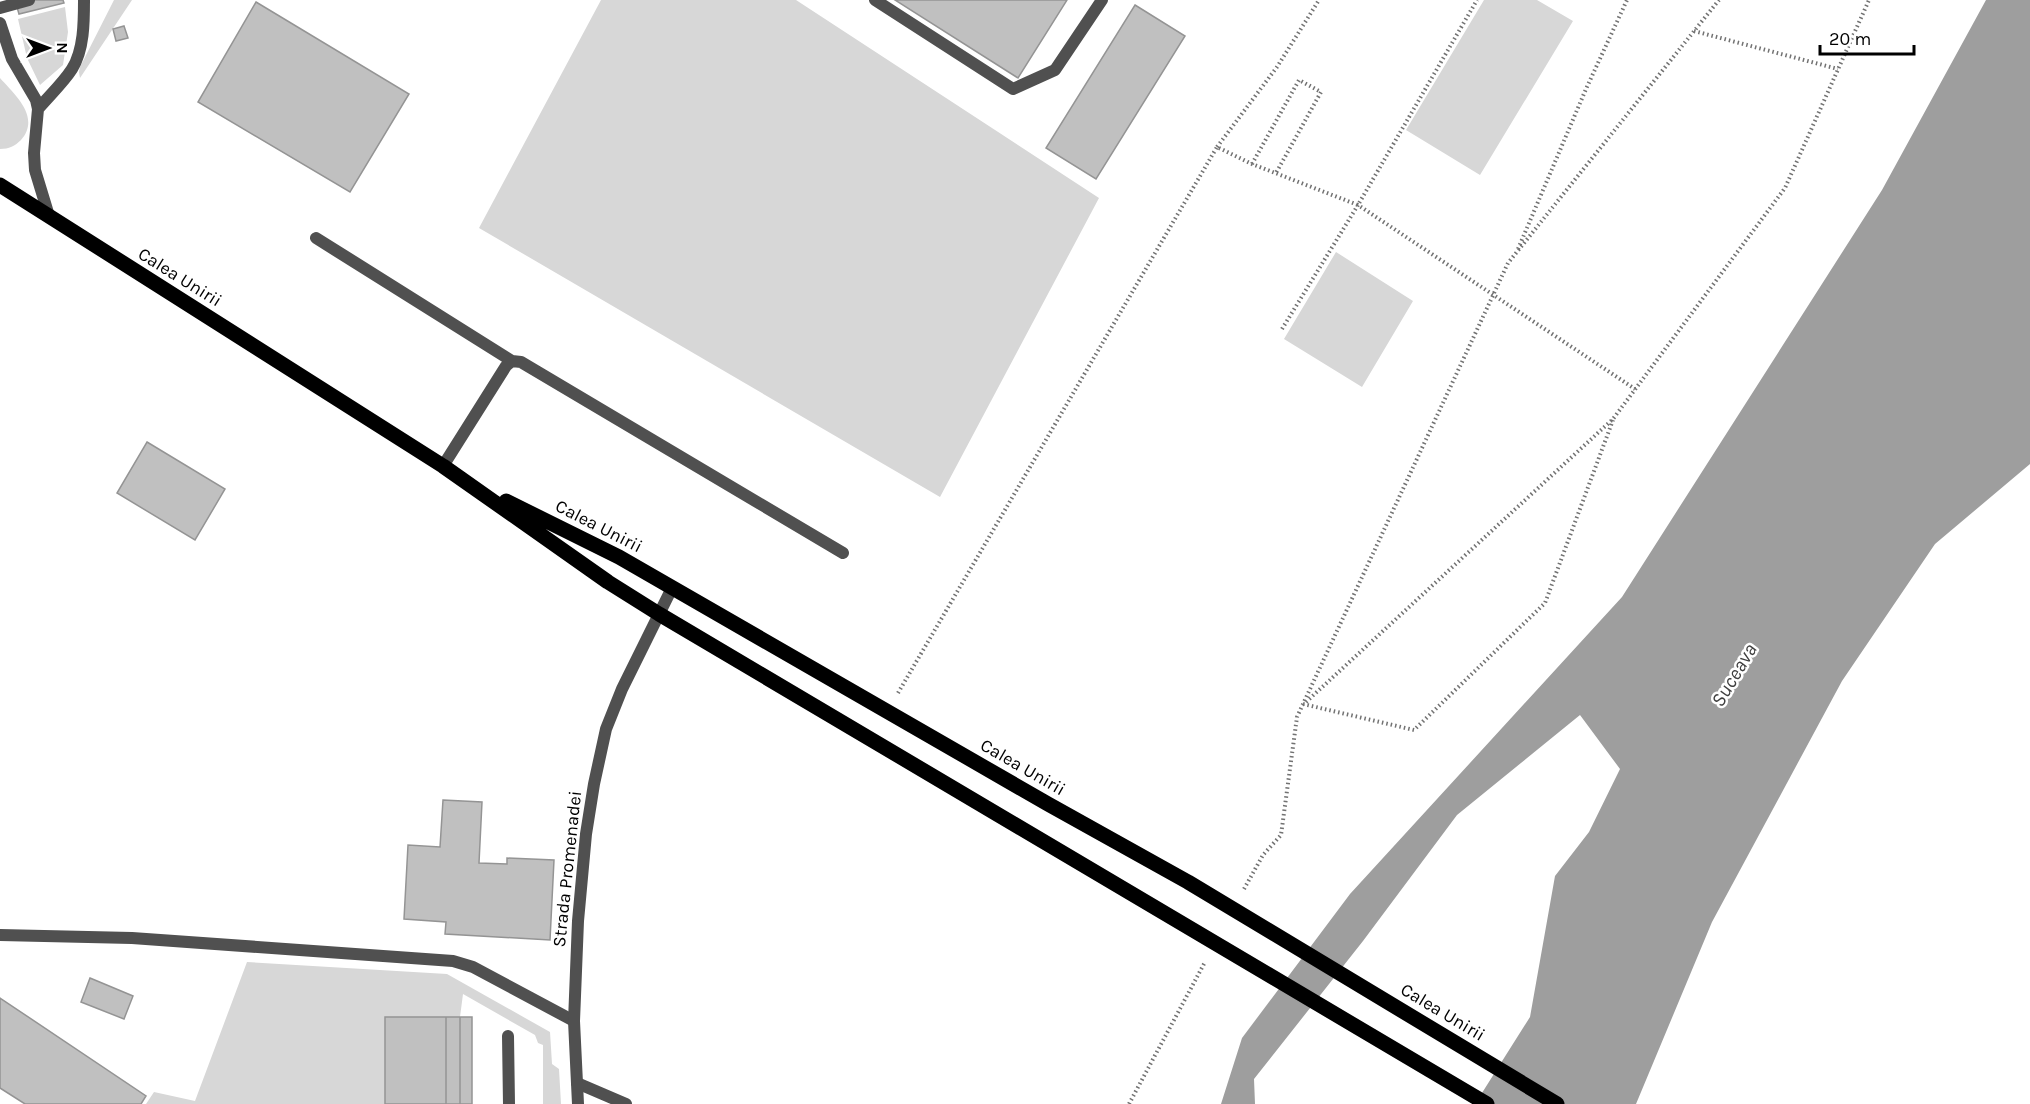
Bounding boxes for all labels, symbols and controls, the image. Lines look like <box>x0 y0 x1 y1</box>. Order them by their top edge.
north arrow <box>18 18 78 78</box>
scale bar <box>1820 18 1914 56</box>
text: 20 m <box>1829 28 1871 50</box>
text: N <box>53 42 72 54</box>
street label: Calea Unirii <box>134 243 226 311</box>
street label: Calea Unirii <box>552 495 646 557</box>
water label: Suceava <box>1706 639 1762 711</box>
street label: Calea Unirii <box>977 734 1069 800</box>
street label: Strada Promenadei <box>548 790 586 948</box>
street label: Calea Unirii <box>1397 978 1489 1046</box>

